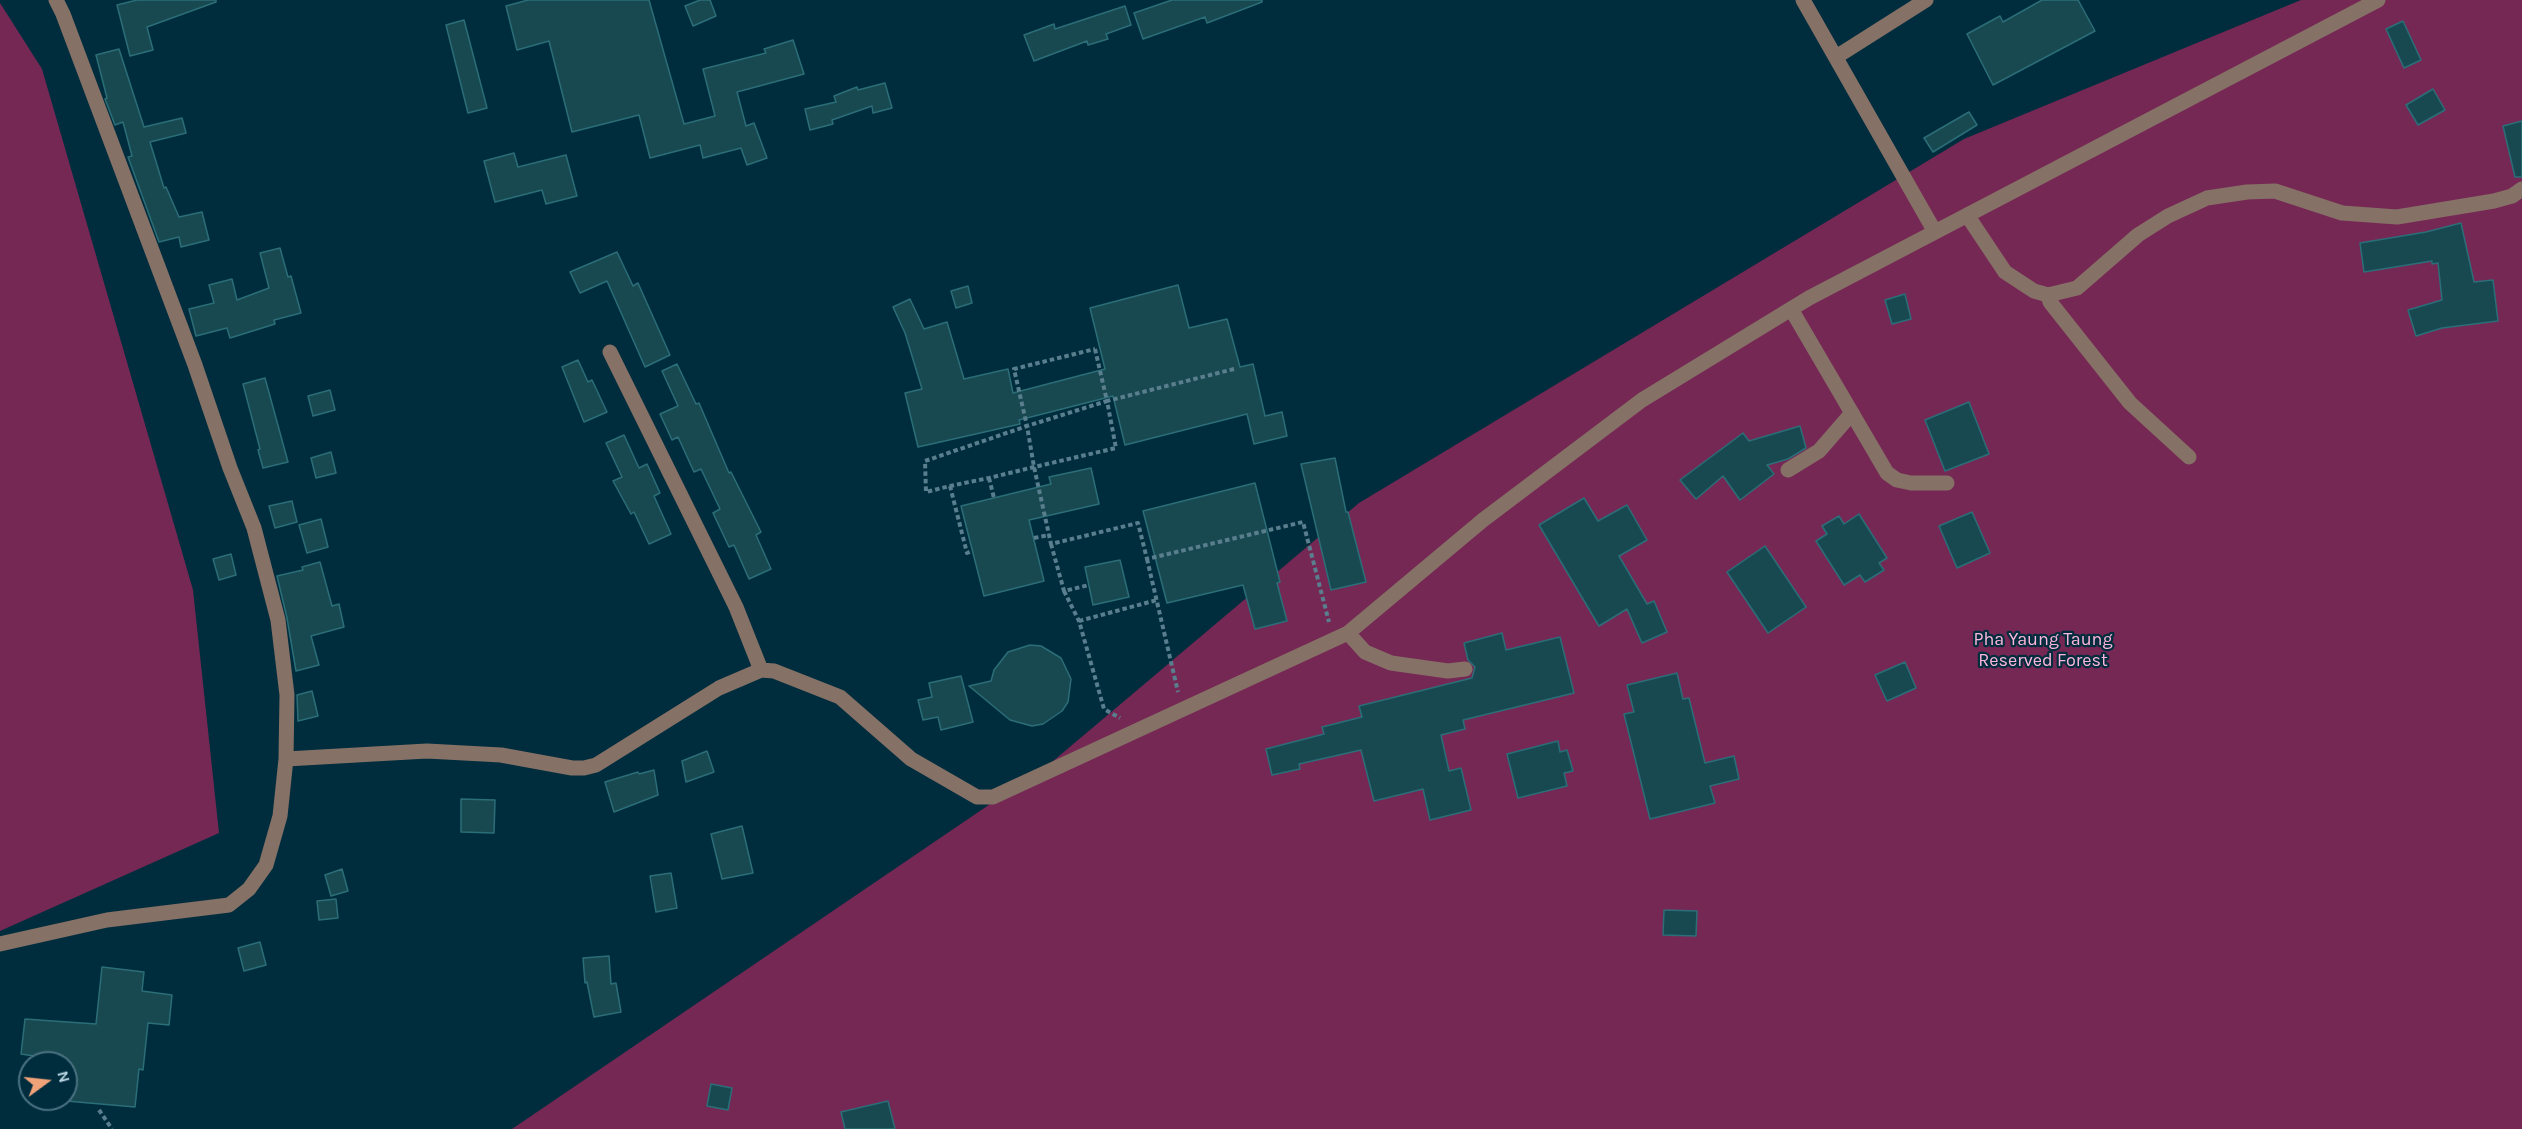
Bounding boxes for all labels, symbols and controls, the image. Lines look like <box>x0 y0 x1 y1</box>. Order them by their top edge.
park label: Pha Yaung Taung Reserved Forest <box>1973 629 2113 672</box>
north arrow <box>18 1051 78 1111</box>
text: N <box>53 1069 75 1085</box>

